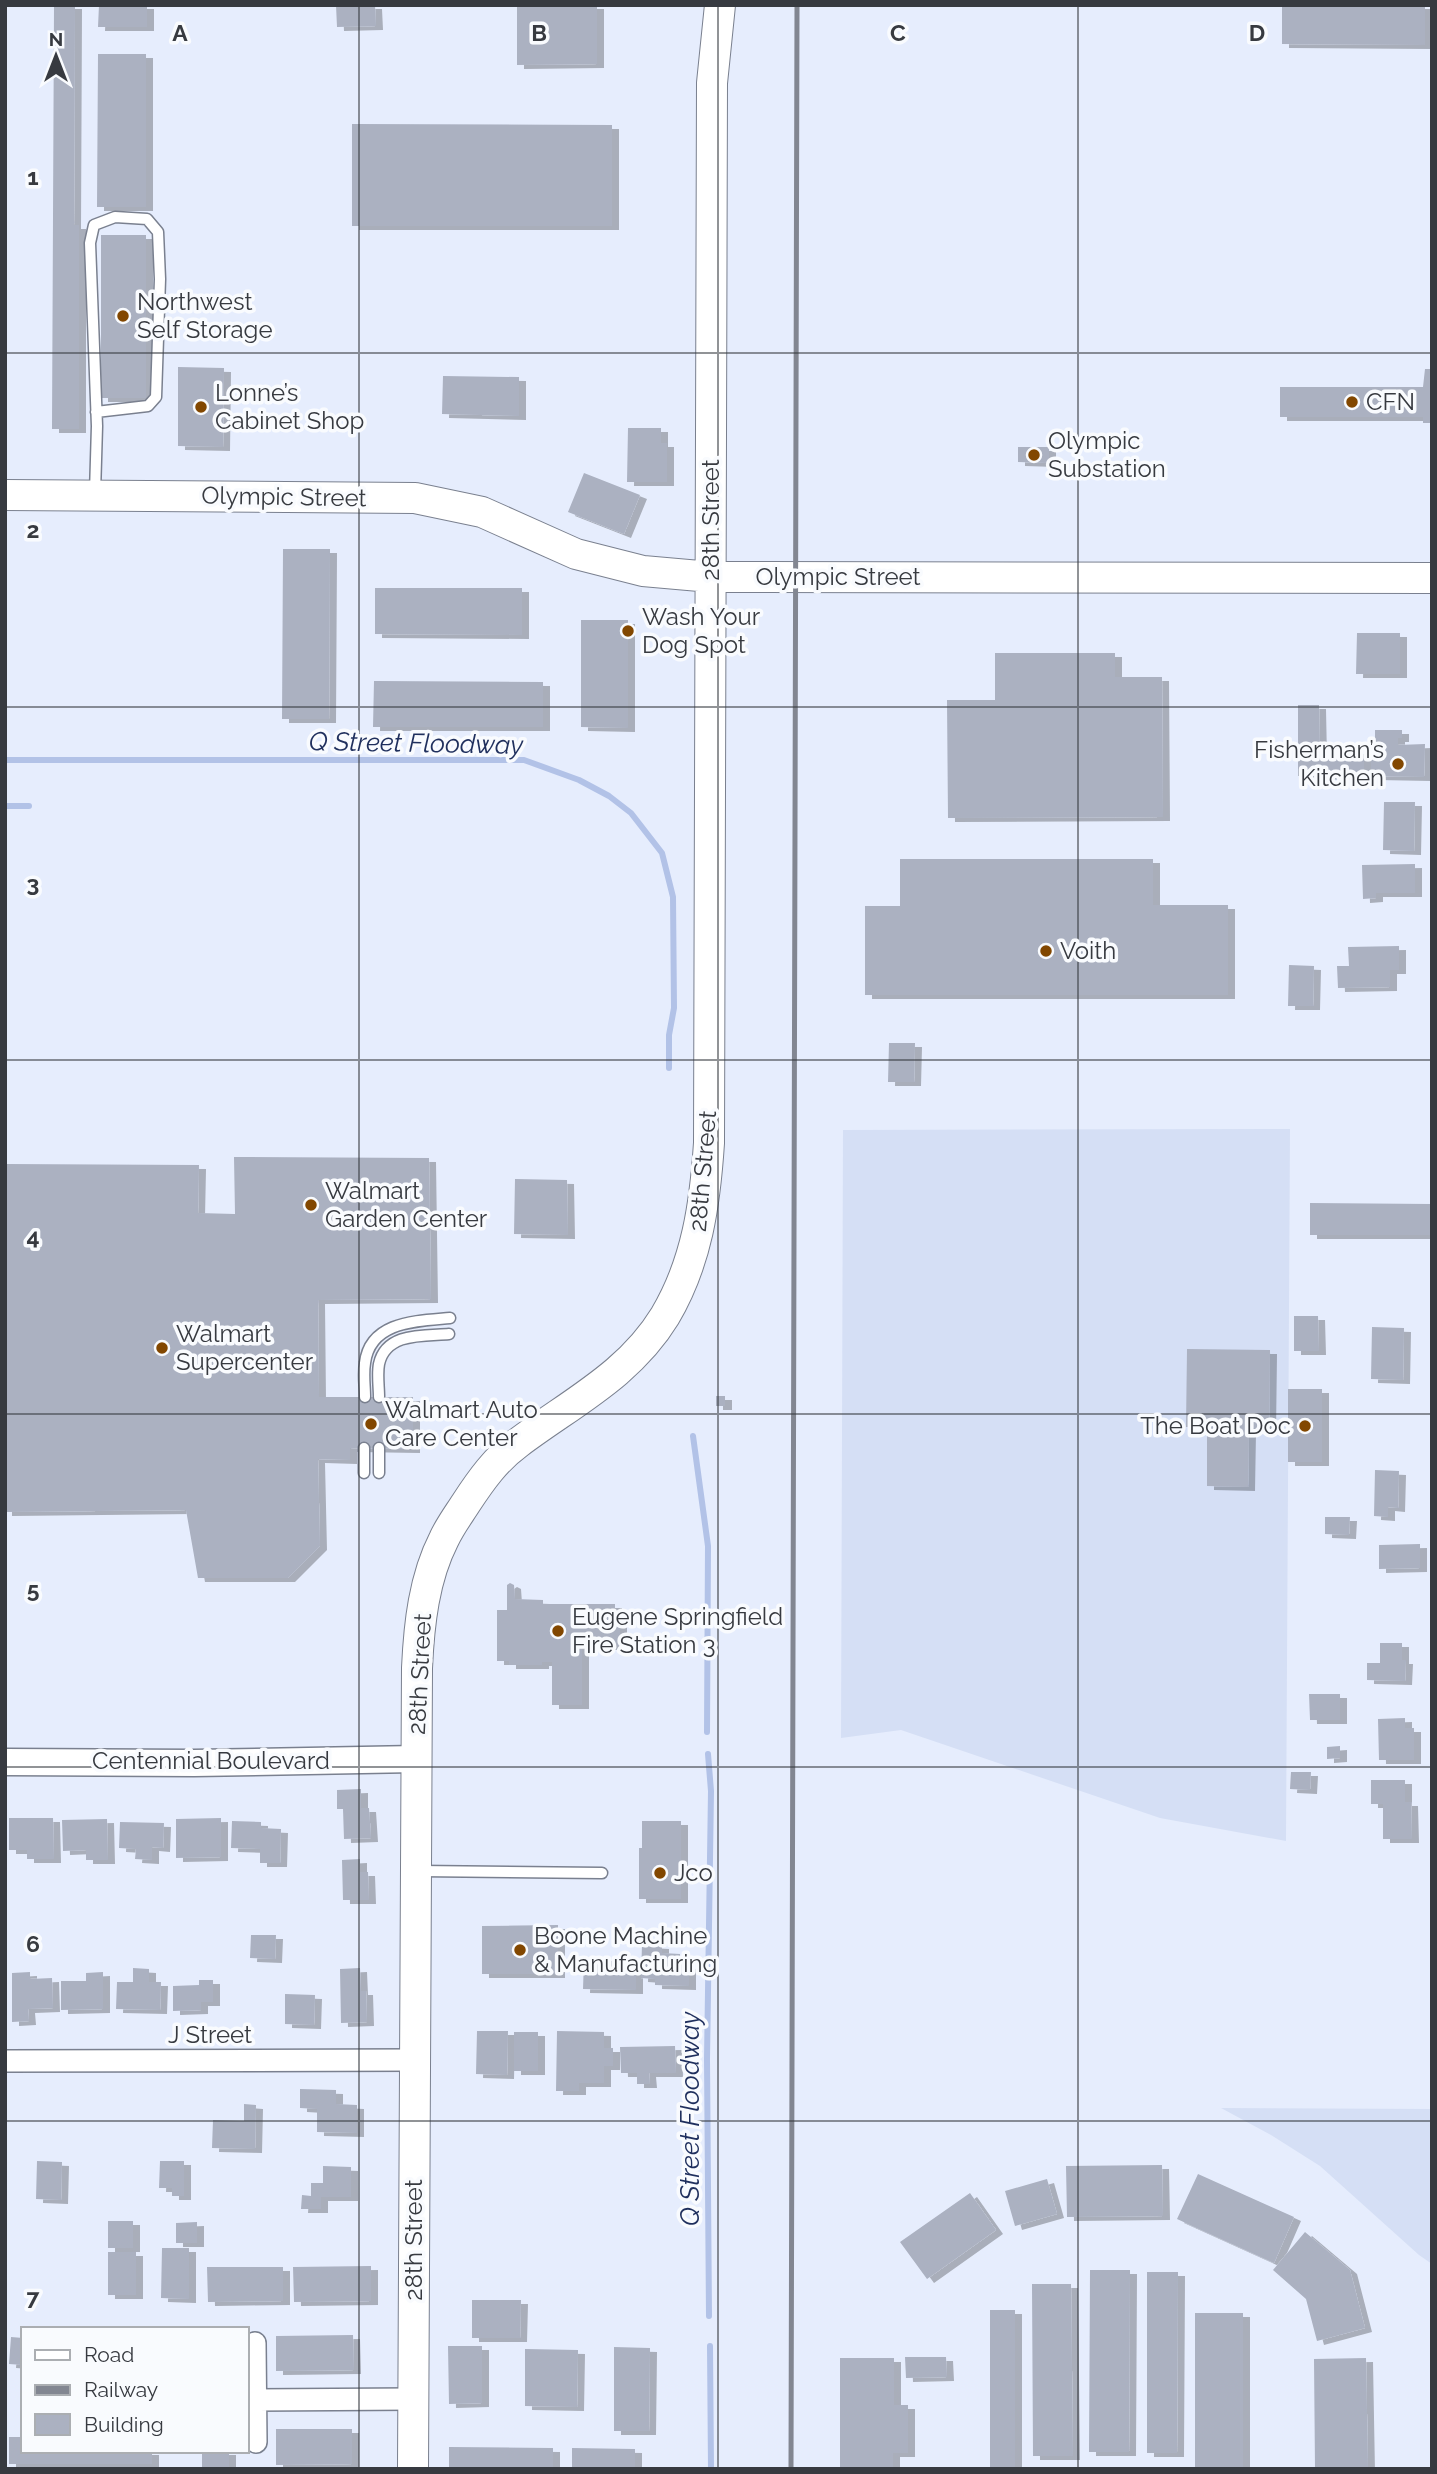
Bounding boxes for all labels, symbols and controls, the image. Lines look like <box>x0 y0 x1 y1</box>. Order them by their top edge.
text: A <box>172 19 188 46</box>
text: B <box>531 19 547 46</box>
text: C <box>890 19 906 46</box>
text: D <box>1249 19 1265 46</box>
north arrow <box>21 21 91 91</box>
text: N <box>49 28 63 50</box>
text: 1 <box>27 163 39 190</box>
place label: Northwest Self Storage <box>137 287 273 344</box>
marker: Northwest Self Storage <box>115 308 131 324</box>
place label: Lonne’s Cabinet Shop <box>215 378 364 435</box>
place label: CFN <box>1366 387 1415 416</box>
marker: CFN <box>1344 394 1360 410</box>
marker: Lonne’s Cabinet Shop <box>193 399 209 415</box>
place label: Olympic Substation <box>1048 426 1166 483</box>
marker: Olympic Substation <box>1026 447 1042 463</box>
street label: 28th Street <box>696 459 725 581</box>
street label: Olympic Street <box>201 481 367 512</box>
text: 2 <box>27 516 39 543</box>
street label: Olympic Street <box>755 562 921 591</box>
place label: Wash Your Dog Spot <box>642 602 761 659</box>
marker: Wash Your Dog Spot <box>620 623 636 639</box>
water label: Q Street Floodway <box>309 726 525 760</box>
place label: Fisherman’s Kitchen <box>1254 735 1384 792</box>
marker: Fisherman’s Kitchen <box>1390 756 1406 772</box>
text: 3 <box>27 870 39 897</box>
place label: Voith <box>1060 936 1116 965</box>
marker: Voith <box>1038 943 1054 959</box>
street label: 28th Street <box>683 1109 722 1233</box>
place label: Walmart Garden Center <box>325 1176 488 1233</box>
marker: Walmart Garden Center <box>303 1197 319 1213</box>
text: 4 <box>26 1223 40 1250</box>
place label: Walmart Supercenter <box>176 1319 314 1376</box>
marker: Walmart Supercenter <box>154 1340 170 1356</box>
place label: Walmart Auto Care Center <box>385 1395 538 1452</box>
place label: The Boat Doc <box>1140 1411 1291 1440</box>
marker: Walmart Auto Care Center <box>363 1416 379 1432</box>
marker: The Boat Doc <box>1297 1418 1313 1434</box>
text: 5 <box>27 1576 40 1603</box>
place label: Eugene Springfield Fire Station 3 <box>572 1602 783 1659</box>
street label: 28th Street <box>402 1613 437 1735</box>
marker: Eugene Springfield Fire Station 3 <box>550 1623 566 1639</box>
street label: Centennial Boulevard <box>92 1746 330 1775</box>
place label: Jco <box>674 1858 713 1887</box>
marker: Jco <box>652 1865 668 1881</box>
place label: Boone Machine & Manufacturing <box>534 1921 717 1978</box>
text: 6 <box>26 1930 40 1957</box>
marker: Boone Machine & Manufacturing <box>512 1942 528 1958</box>
water label: Q Street Floodway <box>675 2011 705 2226</box>
street label: J Street <box>168 2020 252 2049</box>
street label: 28th Street <box>399 2179 428 2301</box>
text: 7 <box>27 2283 40 2310</box>
legend <box>21 2327 248 2453</box>
text: Road <box>84 2342 134 2367</box>
text: Railway <box>84 2377 158 2402</box>
text: Building <box>84 2412 164 2437</box>

